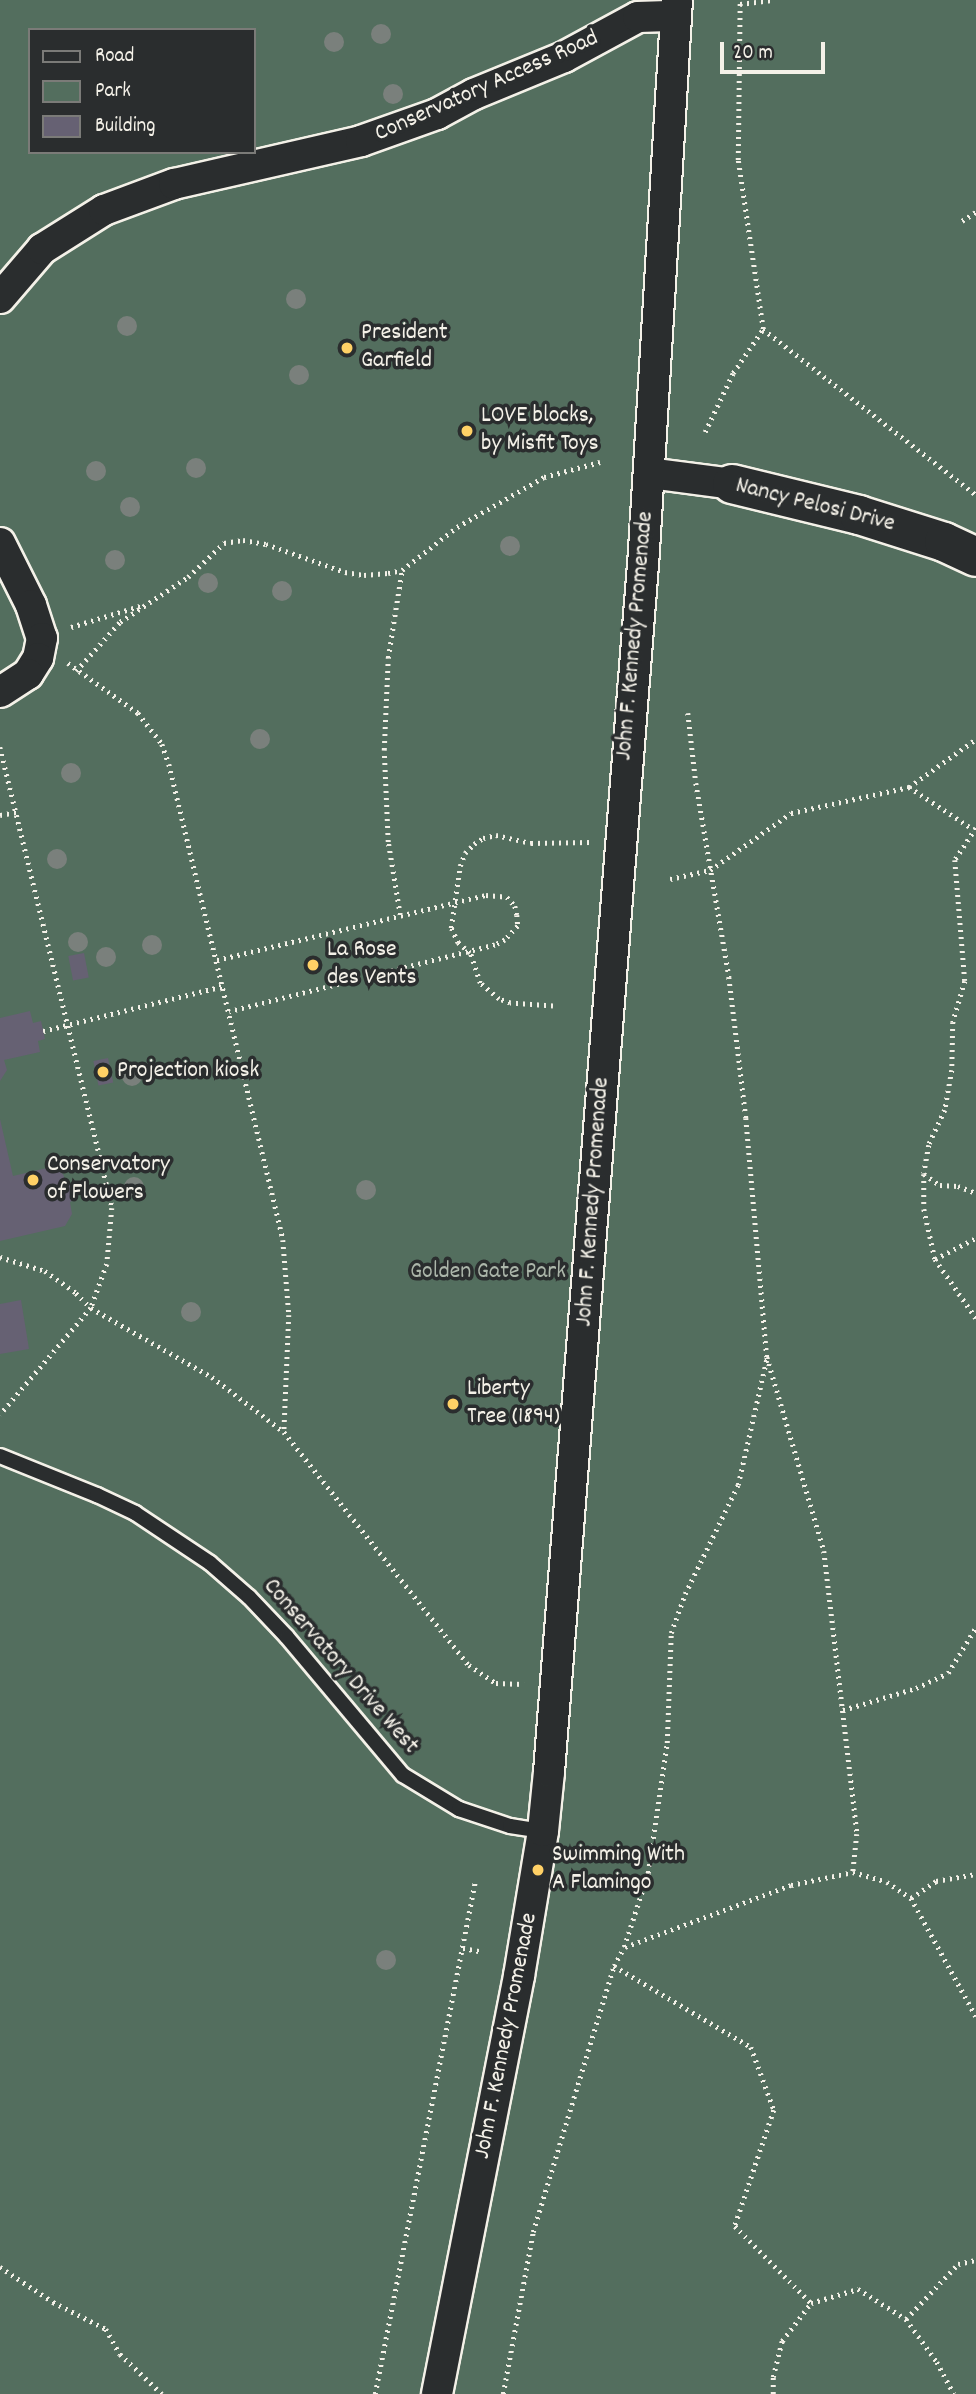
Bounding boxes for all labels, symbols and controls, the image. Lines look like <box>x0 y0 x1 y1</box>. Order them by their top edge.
street label: Conservatory Access Road <box>371 25 603 149</box>
legend <box>28 28 256 154</box>
scale bar <box>724 28 829 72</box>
text: 20 m <box>733 39 773 69</box>
text: Road <box>95 42 134 72</box>
text: Park <box>95 77 131 107</box>
text: Building <box>95 112 155 142</box>
place label: President Garfield <box>361 320 448 376</box>
marker: President Garfield <box>339 340 355 356</box>
place label: LOVE blocks, by Misfit Toys <box>481 403 599 459</box>
marker: LOVE blocks, by Misfit Toys <box>459 423 475 439</box>
street label: Nancy Pelosi Drive <box>732 472 898 540</box>
street label: John F. Kennedy Promenade <box>611 510 661 762</box>
place label: La Rose des Vents <box>327 937 417 993</box>
marker: La Rose des Vents <box>305 957 321 973</box>
place label: Projection kiosk <box>117 1058 259 1086</box>
marker: Projection kiosk <box>95 1064 111 1080</box>
street label: John F. Kennedy Promenade <box>571 1076 617 1328</box>
place label: Conservatory of Flowers <box>47 1152 170 1208</box>
marker: Conservatory of Flowers <box>25 1172 41 1188</box>
park label: Golden Gate Park <box>410 1259 566 1287</box>
place label: Liberty Tree (1894) <box>467 1376 560 1432</box>
marker: Liberty Tree (1894) <box>445 1396 461 1412</box>
street label: Conservatory Drive West <box>256 1573 424 1761</box>
place label: Swimming With A Flamingo <box>552 1842 685 1898</box>
marker: Swimming With A Flamingo <box>530 1862 546 1878</box>
street label: John F. Kennedy Promenade <box>469 1911 545 2161</box>

